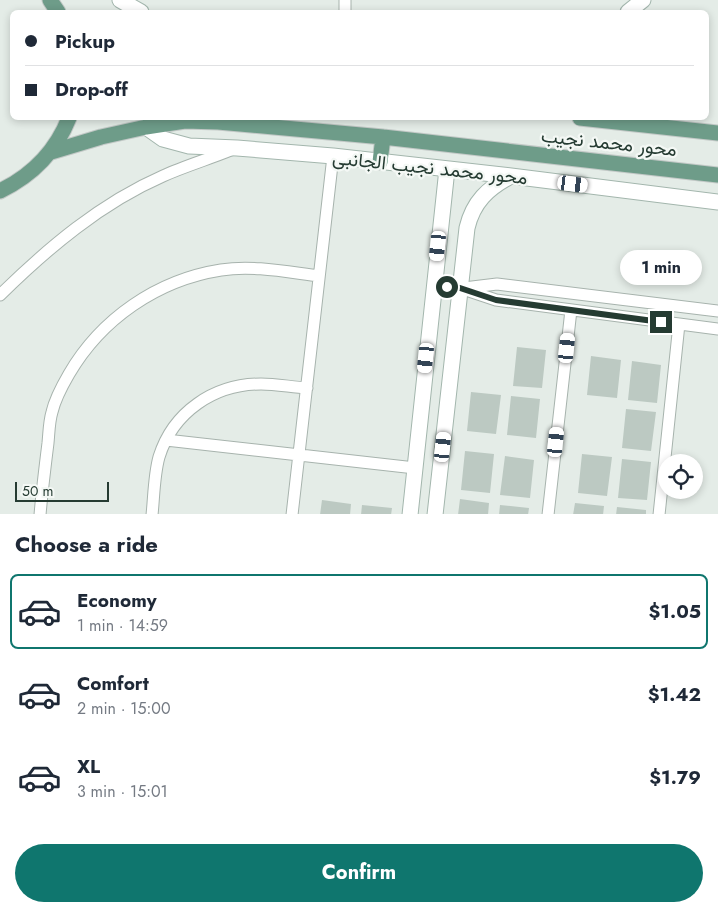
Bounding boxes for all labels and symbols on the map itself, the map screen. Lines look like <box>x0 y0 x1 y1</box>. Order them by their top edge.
street label: محور محمد نجيب <box>540 122 678 163</box>
street label: محور محمد نجيب الجانبى <box>331 144 529 191</box>
car <box>557 175 588 193</box>
car <box>428 230 447 262</box>
callout: 1 min <box>620 250 702 284</box>
route start <box>436 276 458 298</box>
route end <box>650 311 672 333</box>
car <box>557 332 576 364</box>
car <box>416 342 435 374</box>
car <box>546 426 565 458</box>
car <box>433 431 452 463</box>
scale bar <box>15 480 109 503</box>

